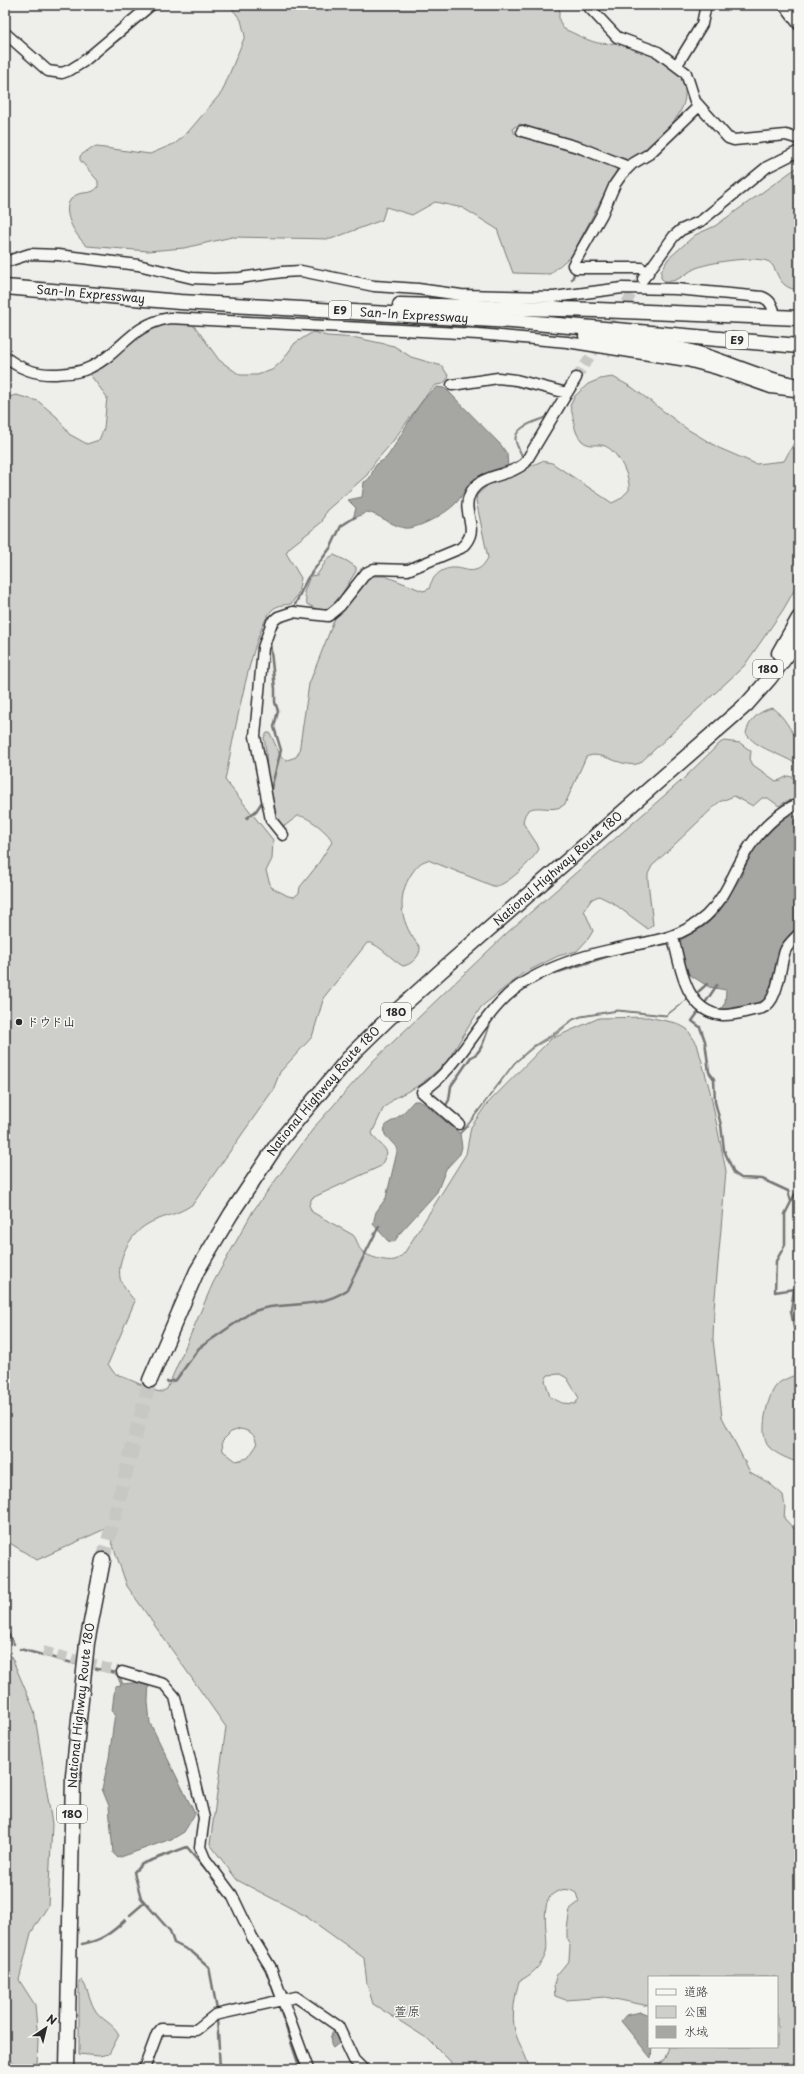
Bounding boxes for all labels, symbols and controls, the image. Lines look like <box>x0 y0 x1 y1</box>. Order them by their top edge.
street label: San-In Expressway <box>36 280 146 307</box>
road number: E9 <box>329 301 351 319</box>
street label: San-In Expressway <box>359 302 469 326</box>
road number: E9 <box>726 331 748 349</box>
road number: 180 <box>753 660 783 678</box>
street label: National Highway Route 180 <box>489 807 626 929</box>
road number: 180 <box>381 1003 411 1021</box>
place label: ドウド山 <box>27 1012 75 1030</box>
marker: ドウド山 <box>14 1017 24 1027</box>
street label: National Highway Route 180 <box>262 1022 384 1159</box>
street label: National Highway Route 180 <box>63 1621 99 1788</box>
road number: 180 <box>57 1805 87 1823</box>
legend <box>648 1976 778 2048</box>
text: 道路 <box>684 1982 708 2000</box>
district label: 萱原 <box>394 2001 420 2020</box>
text: 公園 <box>684 2002 708 2020</box>
north arrow <box>26 2008 66 2048</box>
text: N <box>44 2010 61 2029</box>
text: 水域 <box>684 2022 708 2040</box>

